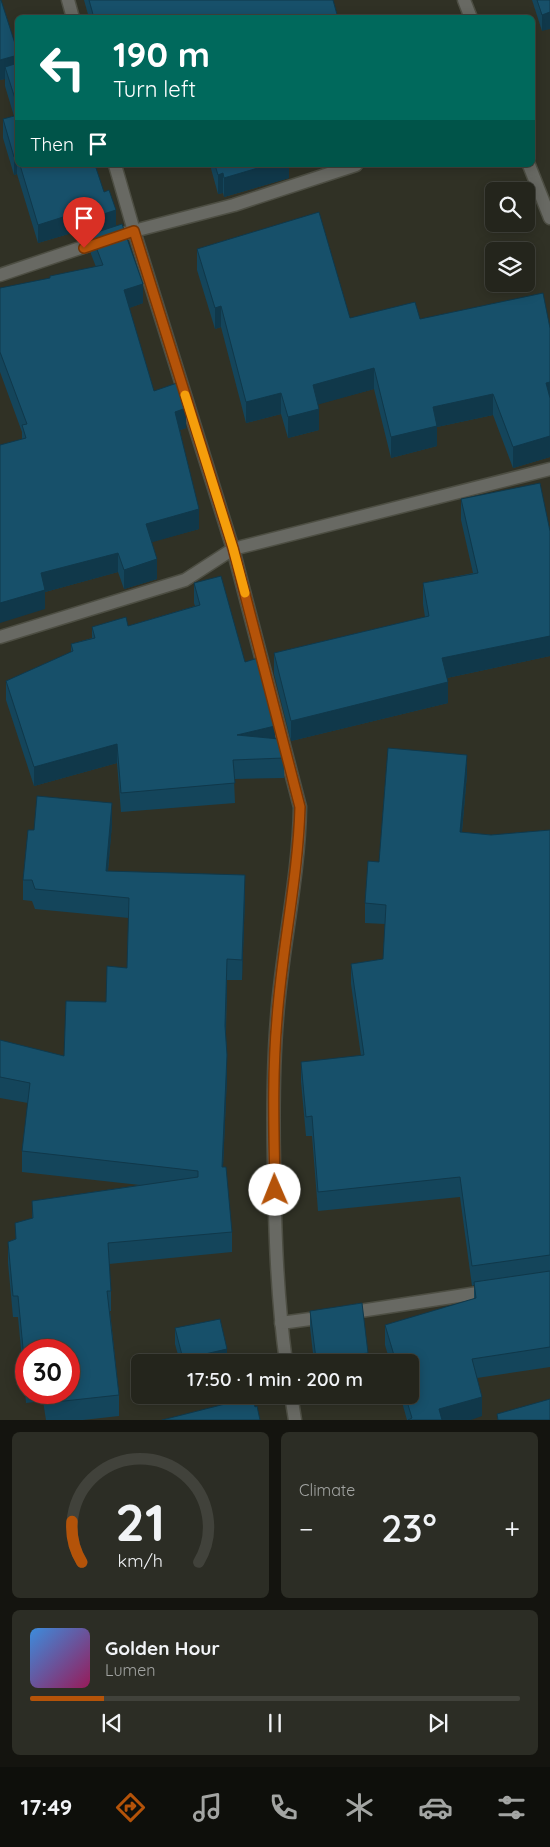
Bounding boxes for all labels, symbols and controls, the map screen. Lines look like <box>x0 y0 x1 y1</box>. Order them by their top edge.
text: 190 m <box>113 32 210 76</box>
icon: left <box>30 35 95 100</box>
text: Turn left <box>113 75 196 103</box>
icon: arrive <box>84 130 112 158</box>
text: Then <box>30 132 74 156</box>
map controls <box>485 182 535 292</box>
button: search <box>485 182 535 232</box>
pin <box>63 197 105 248</box>
icon: arrive <box>70 204 98 232</box>
button: layers <box>485 242 535 292</box>
position arrow <box>248 1163 300 1215</box>
speed limit sign: 30 <box>15 1339 80 1404</box>
text: 17:50 · 1 min · 200 m <box>187 1367 363 1391</box>
text: Climate <box>299 1480 355 1500</box>
text: 21 <box>116 1489 165 1554</box>
text: 23° <box>381 1504 437 1552</box>
text: − <box>299 1511 314 1546</box>
text: + <box>504 1511 520 1546</box>
text: km/h <box>118 1549 163 1571</box>
text: Golden Hour <box>105 1636 220 1660</box>
text: Lumen <box>105 1660 156 1680</box>
icon: previous <box>98 1709 126 1737</box>
icon: pause <box>261 1709 289 1737</box>
icon: next <box>424 1709 452 1737</box>
icon: directions <box>113 1790 148 1825</box>
icon: music <box>190 1790 225 1825</box>
icon: phone <box>266 1790 301 1825</box>
icon: climate <box>342 1790 377 1825</box>
icon: car <box>418 1790 453 1825</box>
icon: filters <box>494 1790 529 1825</box>
text: 17:49 <box>21 1793 72 1821</box>

